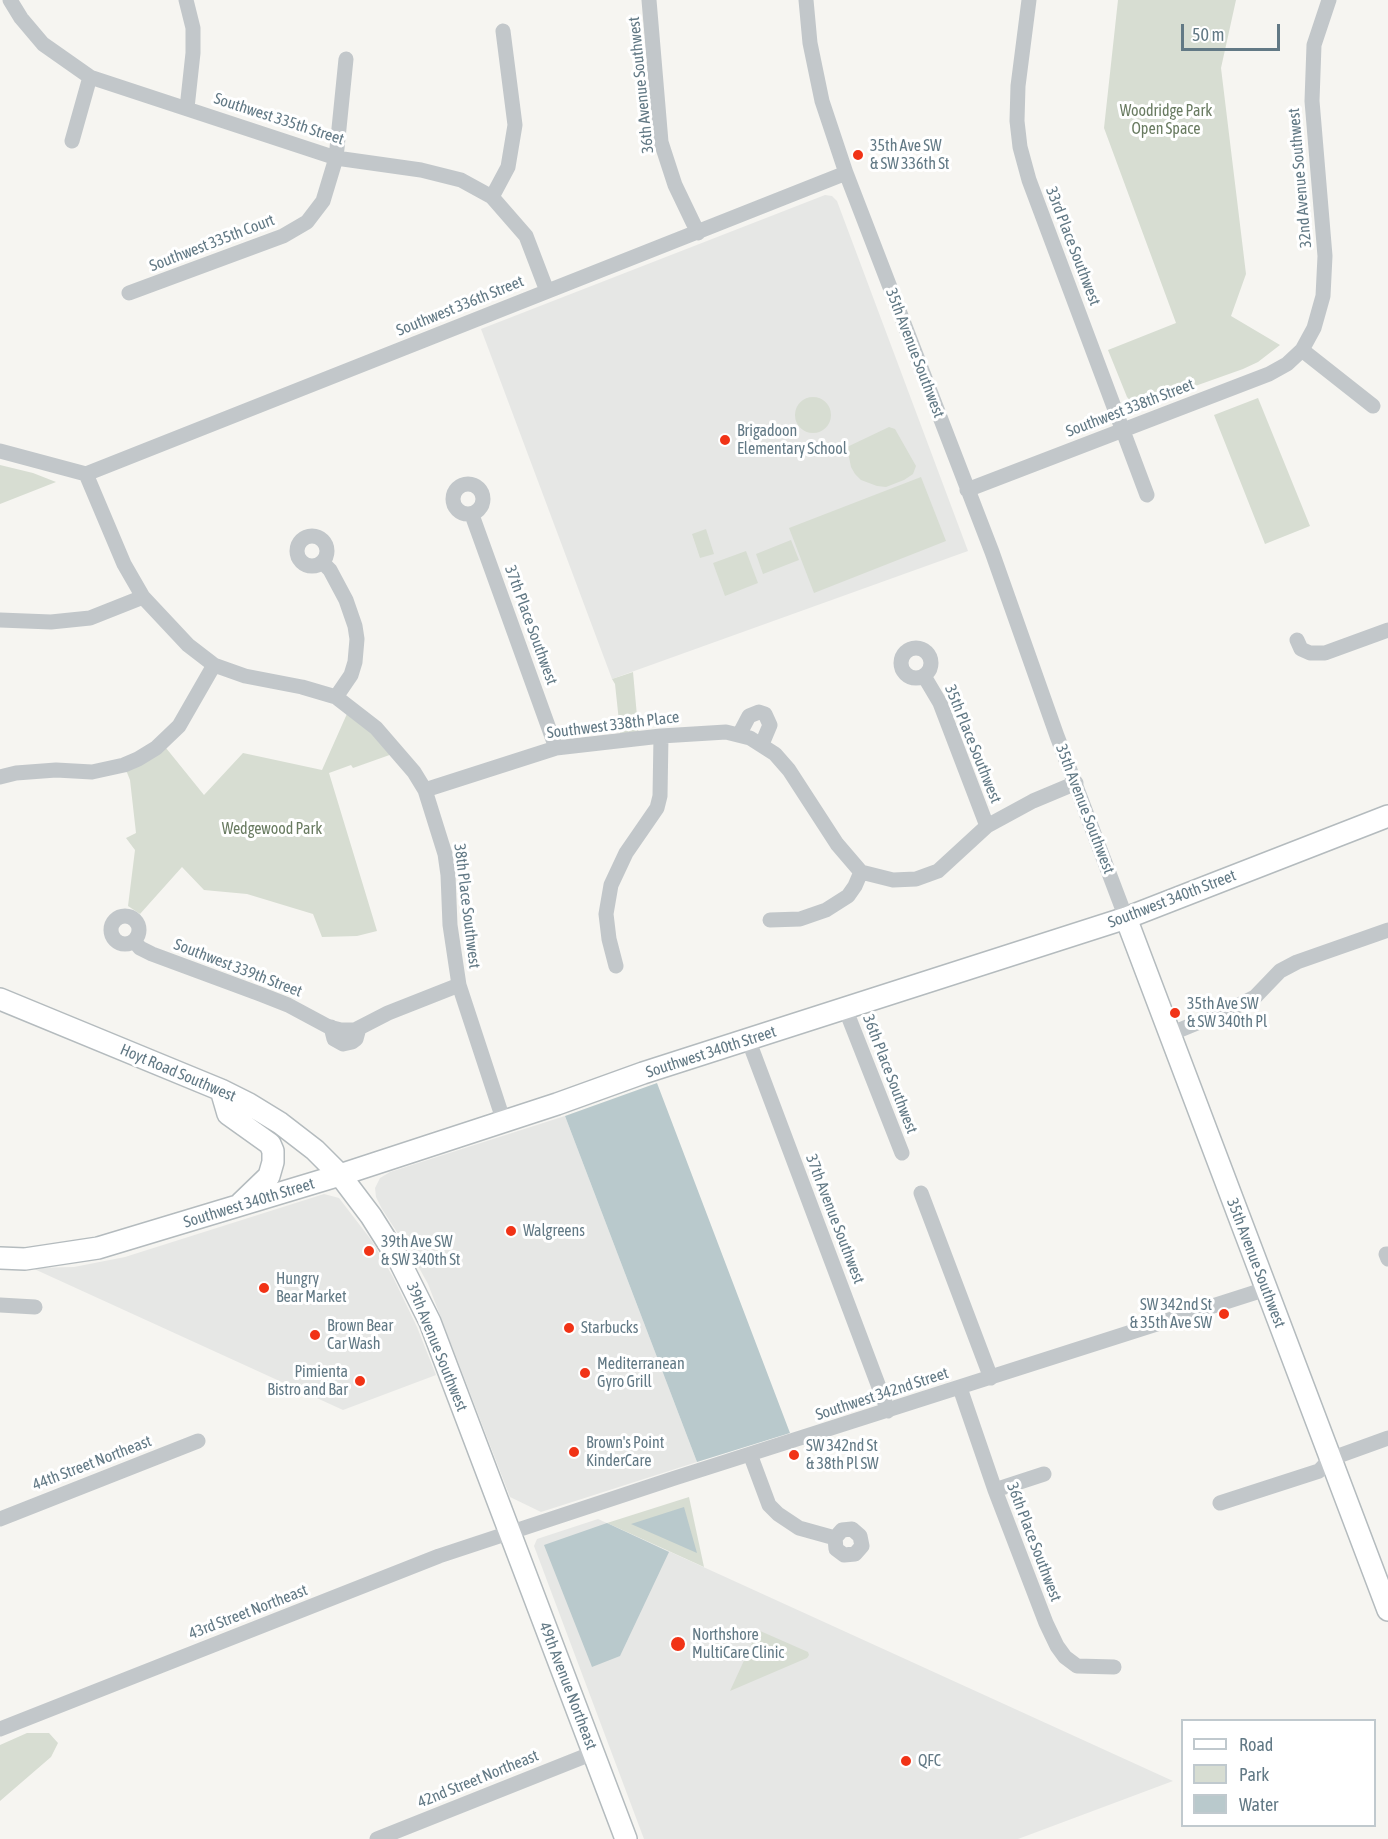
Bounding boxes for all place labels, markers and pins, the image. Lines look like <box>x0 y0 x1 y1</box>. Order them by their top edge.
place label: 35th Ave SW & SW 336th St <box>870 136 949 174</box>
marker: 35th Ave SW & SW 336th St <box>851 148 865 162</box>
place label: Brigadoon Elementary School <box>737 421 847 459</box>
marker: Brigadoon Elementary School <box>718 433 732 447</box>
place label: 35th Ave SW & SW 340th Pl <box>1187 994 1267 1032</box>
marker: 35th Ave SW & SW 340th Pl <box>1168 1006 1182 1020</box>
place label: Walgreens <box>523 1221 585 1241</box>
marker: Walgreens <box>504 1224 518 1238</box>
place label: 39th Ave SW & SW 340th St <box>381 1232 460 1270</box>
marker: 39th Ave SW & SW 340th St <box>362 1244 376 1258</box>
place label: Hungry Bear Market <box>276 1269 347 1307</box>
marker: Hungry Bear Market <box>257 1281 271 1295</box>
place label: SW 342nd St & 35th Ave SW <box>1130 1295 1212 1333</box>
marker: SW 342nd St & 35th Ave SW <box>1217 1307 1231 1321</box>
place label: Brown Bear Car Wash <box>327 1316 393 1354</box>
place label: Starbucks <box>581 1318 638 1338</box>
marker: Starbucks <box>562 1321 576 1335</box>
marker: Brown Bear Car Wash <box>308 1328 322 1342</box>
place label: Mediterranean Gyro Grill <box>597 1354 685 1392</box>
place label: Pimienta Bistro and Bar <box>267 1362 348 1400</box>
marker: Mediterranean Gyro Grill <box>578 1366 592 1380</box>
marker: Pimienta Bistro and Bar <box>353 1374 367 1388</box>
place label: Brown's Point KinderCare <box>586 1433 664 1471</box>
place label: SW 342nd St & 38th Pl SW <box>806 1436 879 1474</box>
marker: Brown's Point KinderCare <box>567 1445 581 1459</box>
marker: SW 342nd St & 38th Pl SW <box>787 1448 801 1462</box>
place label: Northshore MultiCare Clinic <box>692 1625 784 1663</box>
marker: Northshore MultiCare Clinic <box>669 1635 687 1653</box>
place label: QFC <box>918 1751 941 1771</box>
marker: QFC <box>899 1754 913 1768</box>

